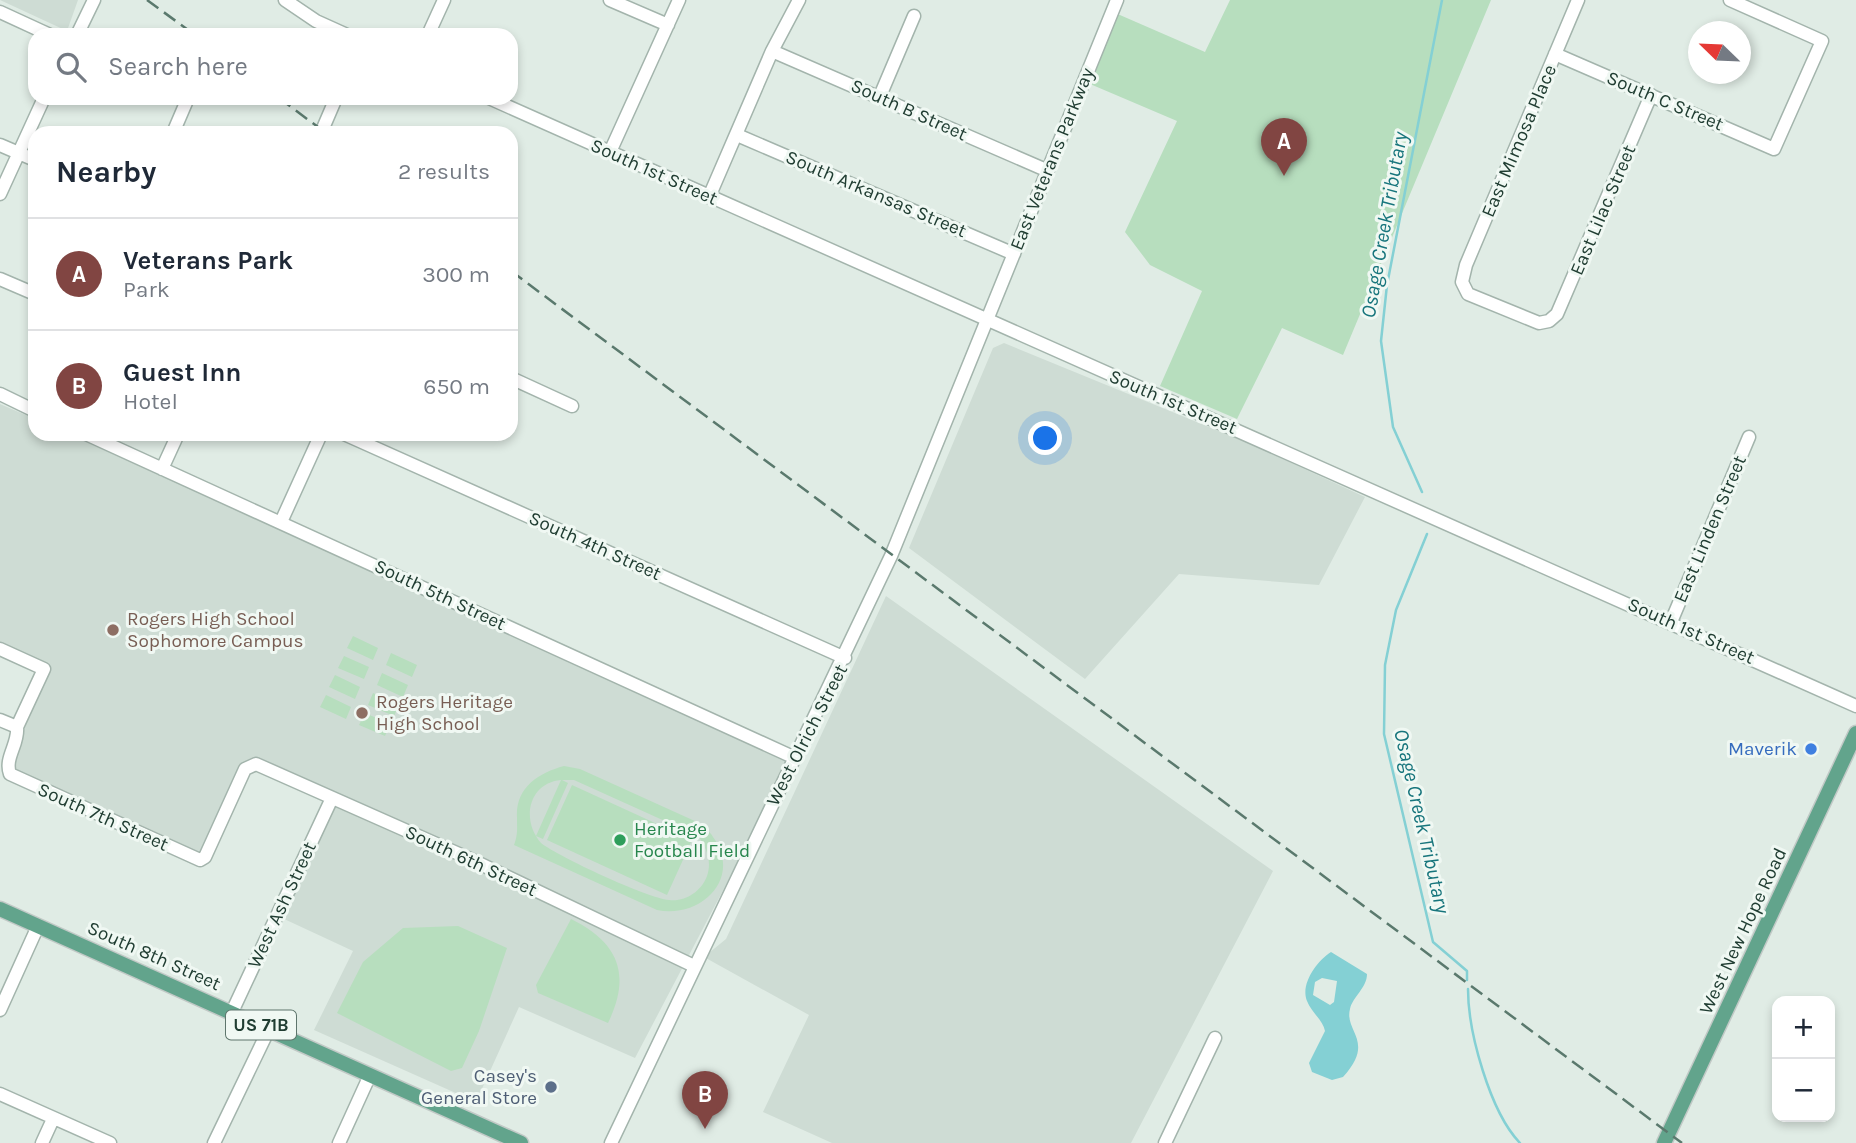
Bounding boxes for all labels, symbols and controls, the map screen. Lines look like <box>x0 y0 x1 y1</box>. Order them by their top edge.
north arrow <box>1688 21 1751 84</box>
search box <box>28 28 518 105</box>
icon: search <box>52 48 90 86</box>
text: Search here <box>108 51 248 82</box>
street label: East Mimosa Place <box>1477 61 1561 221</box>
street label: East Veterans Parkway <box>1005 65 1099 253</box>
street label: South C Street <box>1603 66 1727 136</box>
street label: South B Street <box>847 75 971 145</box>
pin: A <box>1261 118 1307 176</box>
water label: Osage Creek Tributary <box>1356 129 1412 320</box>
street label: South 1st Street <box>587 134 721 210</box>
street label: East Lilac Street <box>1566 141 1640 279</box>
street label: South Arkansas Street <box>782 146 970 242</box>
text: Nearby <box>56 154 156 190</box>
text: 2 results <box>398 158 490 185</box>
text: Veterans Park <box>123 245 293 276</box>
text: A <box>72 261 86 288</box>
text: 300 m <box>422 261 490 288</box>
text: Park <box>123 276 170 303</box>
text: Guest Inn <box>123 357 242 388</box>
street label: South 1st Street <box>1106 365 1240 439</box>
text: B <box>72 373 86 400</box>
text: 650 m <box>423 373 490 400</box>
text: Hotel <box>123 388 178 415</box>
your location <box>1028 421 1062 455</box>
street label: East Linden Street <box>1669 452 1751 606</box>
street label: South 4th Street <box>525 507 665 585</box>
street label: South 5th Street <box>371 555 509 635</box>
street label: South 1st Street <box>1624 593 1758 669</box>
place label: Rogers High School Sophomore Campus <box>127 608 304 652</box>
marker: Rogers High School Sophomore Campus <box>105 622 121 638</box>
street label: West Olrich Street <box>762 661 852 809</box>
place label: Rogers Heritage High School <box>376 691 513 735</box>
marker: Rogers Heritage High School <box>354 705 370 721</box>
water label: Osage Creek Tributary <box>1389 726 1455 916</box>
place label: Maverik <box>1728 738 1797 760</box>
marker: Maverik <box>1803 741 1819 757</box>
street label: South 7th Street <box>34 778 172 856</box>
place label: Heritage Football Field <box>634 818 750 862</box>
street label: South 6th Street <box>402 821 540 901</box>
marker: Heritage Football Field <box>612 832 628 848</box>
street label: West Ash Street <box>243 838 321 972</box>
street label: West New Hope Road <box>1695 844 1791 1018</box>
street label: South 8th Street <box>84 917 224 995</box>
map controls <box>1772 996 1835 1122</box>
button: + <box>1772 996 1835 1059</box>
road number: US 71B <box>226 1010 296 1040</box>
button: − <box>1772 1059 1835 1122</box>
place label: Casey's General Store <box>421 1065 537 1109</box>
pin: B <box>682 1071 728 1129</box>
marker: Casey's General Store <box>543 1079 559 1095</box>

